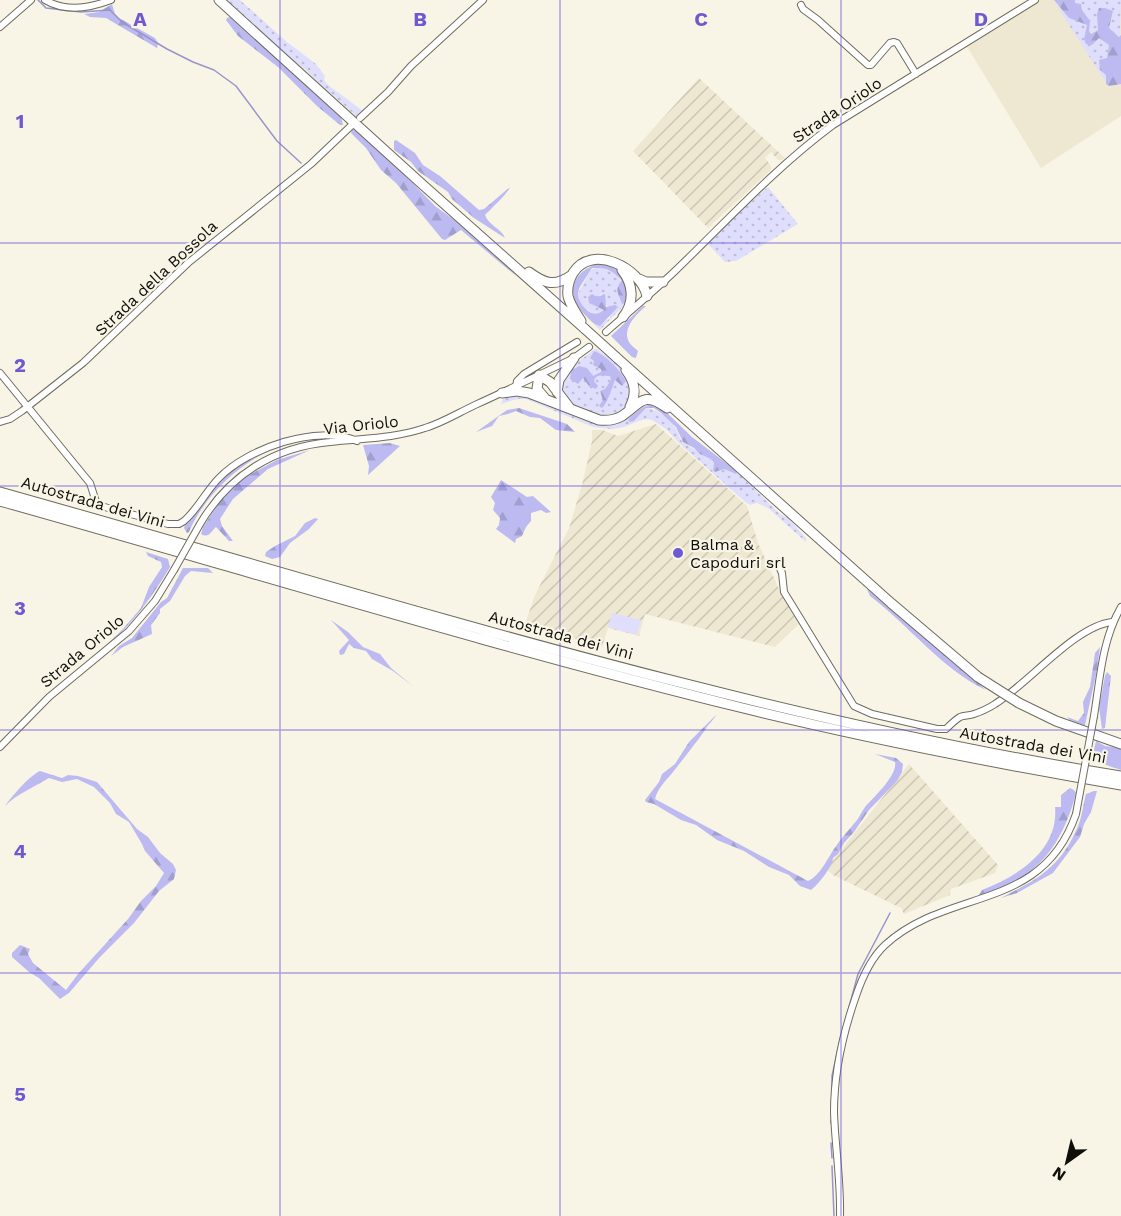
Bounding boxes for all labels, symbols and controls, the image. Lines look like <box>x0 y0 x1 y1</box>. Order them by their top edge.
text: A <box>133 7 147 31</box>
text: B <box>413 7 427 31</box>
text: C <box>694 7 708 31</box>
text: D <box>974 7 988 31</box>
street label: Strada Oriolo <box>789 73 885 147</box>
text: 1 <box>16 109 24 133</box>
street label: Strada della Bossola <box>91 216 221 340</box>
text: 2 <box>14 353 26 377</box>
street label: Via Oriolo <box>322 412 400 438</box>
street label: Autostrada dei Vini <box>19 472 167 532</box>
place label: Balma & Capoduri srl <box>690 535 786 572</box>
marker: Balma & Capoduri srl <box>671 546 685 560</box>
text: 3 <box>14 596 26 620</box>
street label: Autostrada dei Vini <box>487 607 635 663</box>
street label: Strada Oriolo <box>36 611 128 691</box>
street label: Autostrada dei Vini <box>958 723 1108 767</box>
text: 4 <box>14 839 27 863</box>
text: 5 <box>14 1082 26 1106</box>
north arrow <box>1037 1132 1097 1192</box>
text: N <box>1049 1163 1069 1185</box>

